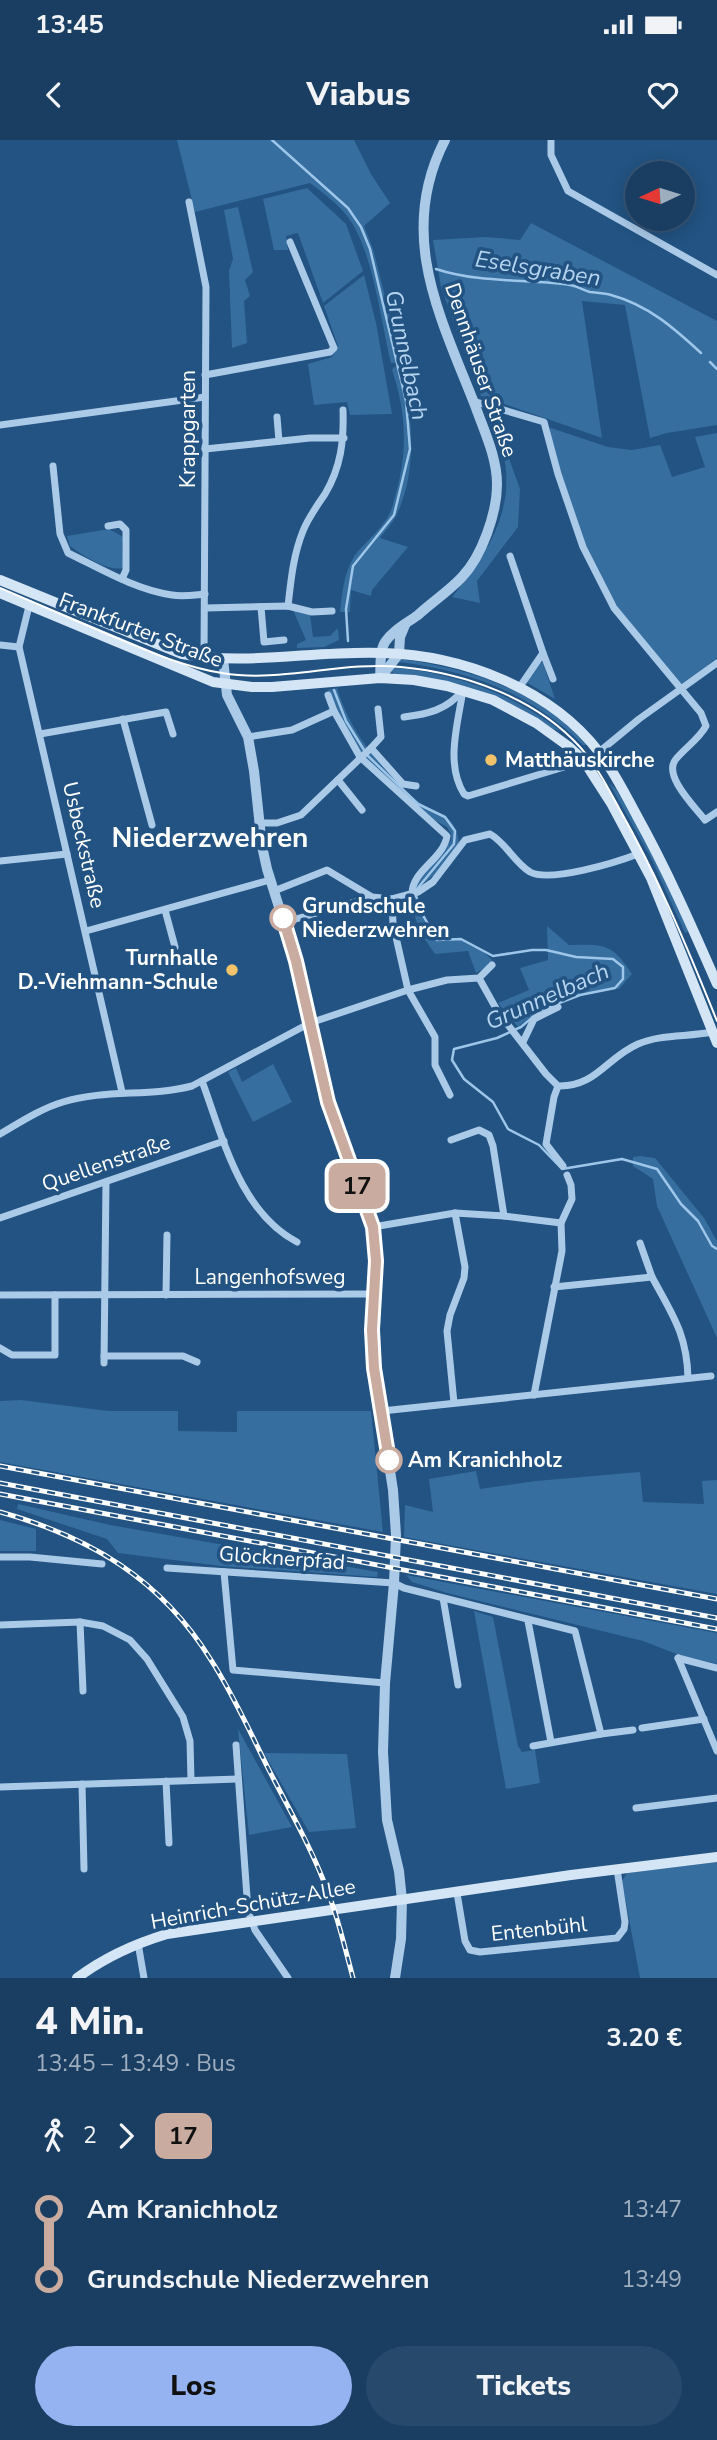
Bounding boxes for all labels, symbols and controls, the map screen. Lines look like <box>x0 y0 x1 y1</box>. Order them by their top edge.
text: 13:45 <box>35 7 104 42</box>
text: Viabus <box>307 73 410 116</box>
icon: back <box>35 76 73 114</box>
icon: heart <box>644 76 682 114</box>
north arrow <box>625 161 695 231</box>
map controls <box>625 161 695 231</box>
water label: Eselsgraben <box>473 243 603 294</box>
street label: Dennhäuser Straße <box>438 279 524 461</box>
water label: Grunnelbach <box>378 287 435 423</box>
street label: Krappgarten <box>174 370 202 488</box>
street label: Frankfurter Straße <box>55 586 227 674</box>
place label: Matthäuskirche <box>505 746 655 774</box>
marker: Matthäuskirche <box>483 752 499 768</box>
street label: Usbeckstraße <box>56 779 112 911</box>
district label: Niederzwehren <box>112 819 308 857</box>
place label: Grundschule Niederzwehren <box>302 892 450 944</box>
marker: Grundschule Niederzwehren <box>270 905 296 931</box>
place label: Turnhalle D.-Viehmann-Schule <box>18 944 218 996</box>
water label: Grunnelbach <box>480 955 614 1038</box>
marker: Turnhalle D.-Viehmann-Schule <box>224 962 240 978</box>
street label: Quellenstraße <box>38 1128 174 1198</box>
line badge: 17 <box>326 1163 388 1209</box>
text: 17 <box>343 1170 371 1202</box>
street label: Langenhofsweg <box>194 1263 346 1291</box>
place label: Am Kranichholz <box>408 1446 562 1474</box>
marker: Am Kranichholz <box>376 1447 402 1473</box>
street label: Glöcknerpfad <box>218 1540 346 1576</box>
street label: Heinrich-Schütz-Allee <box>148 1872 358 1936</box>
street label: Entenbühl <box>489 1910 589 1948</box>
text: 4 Min. <box>35 1996 144 2047</box>
text: 3.20 € <box>606 2020 682 2055</box>
text: 13:45 – 13:49 · Bus <box>35 2048 236 2079</box>
icon: walk <box>35 2117 73 2155</box>
icon: forward <box>107 2117 145 2155</box>
text: 2 <box>83 2120 97 2151</box>
text: 17 <box>169 2120 198 2152</box>
text: Am Kranichholz <box>87 2192 278 2227</box>
text: 13:47 <box>622 2194 682 2225</box>
text: Grundschule Niederzwehren <box>87 2262 430 2297</box>
text: 13:49 <box>622 2264 682 2295</box>
button: Los <box>35 2346 352 2426</box>
button: Tickets <box>366 2346 682 2426</box>

